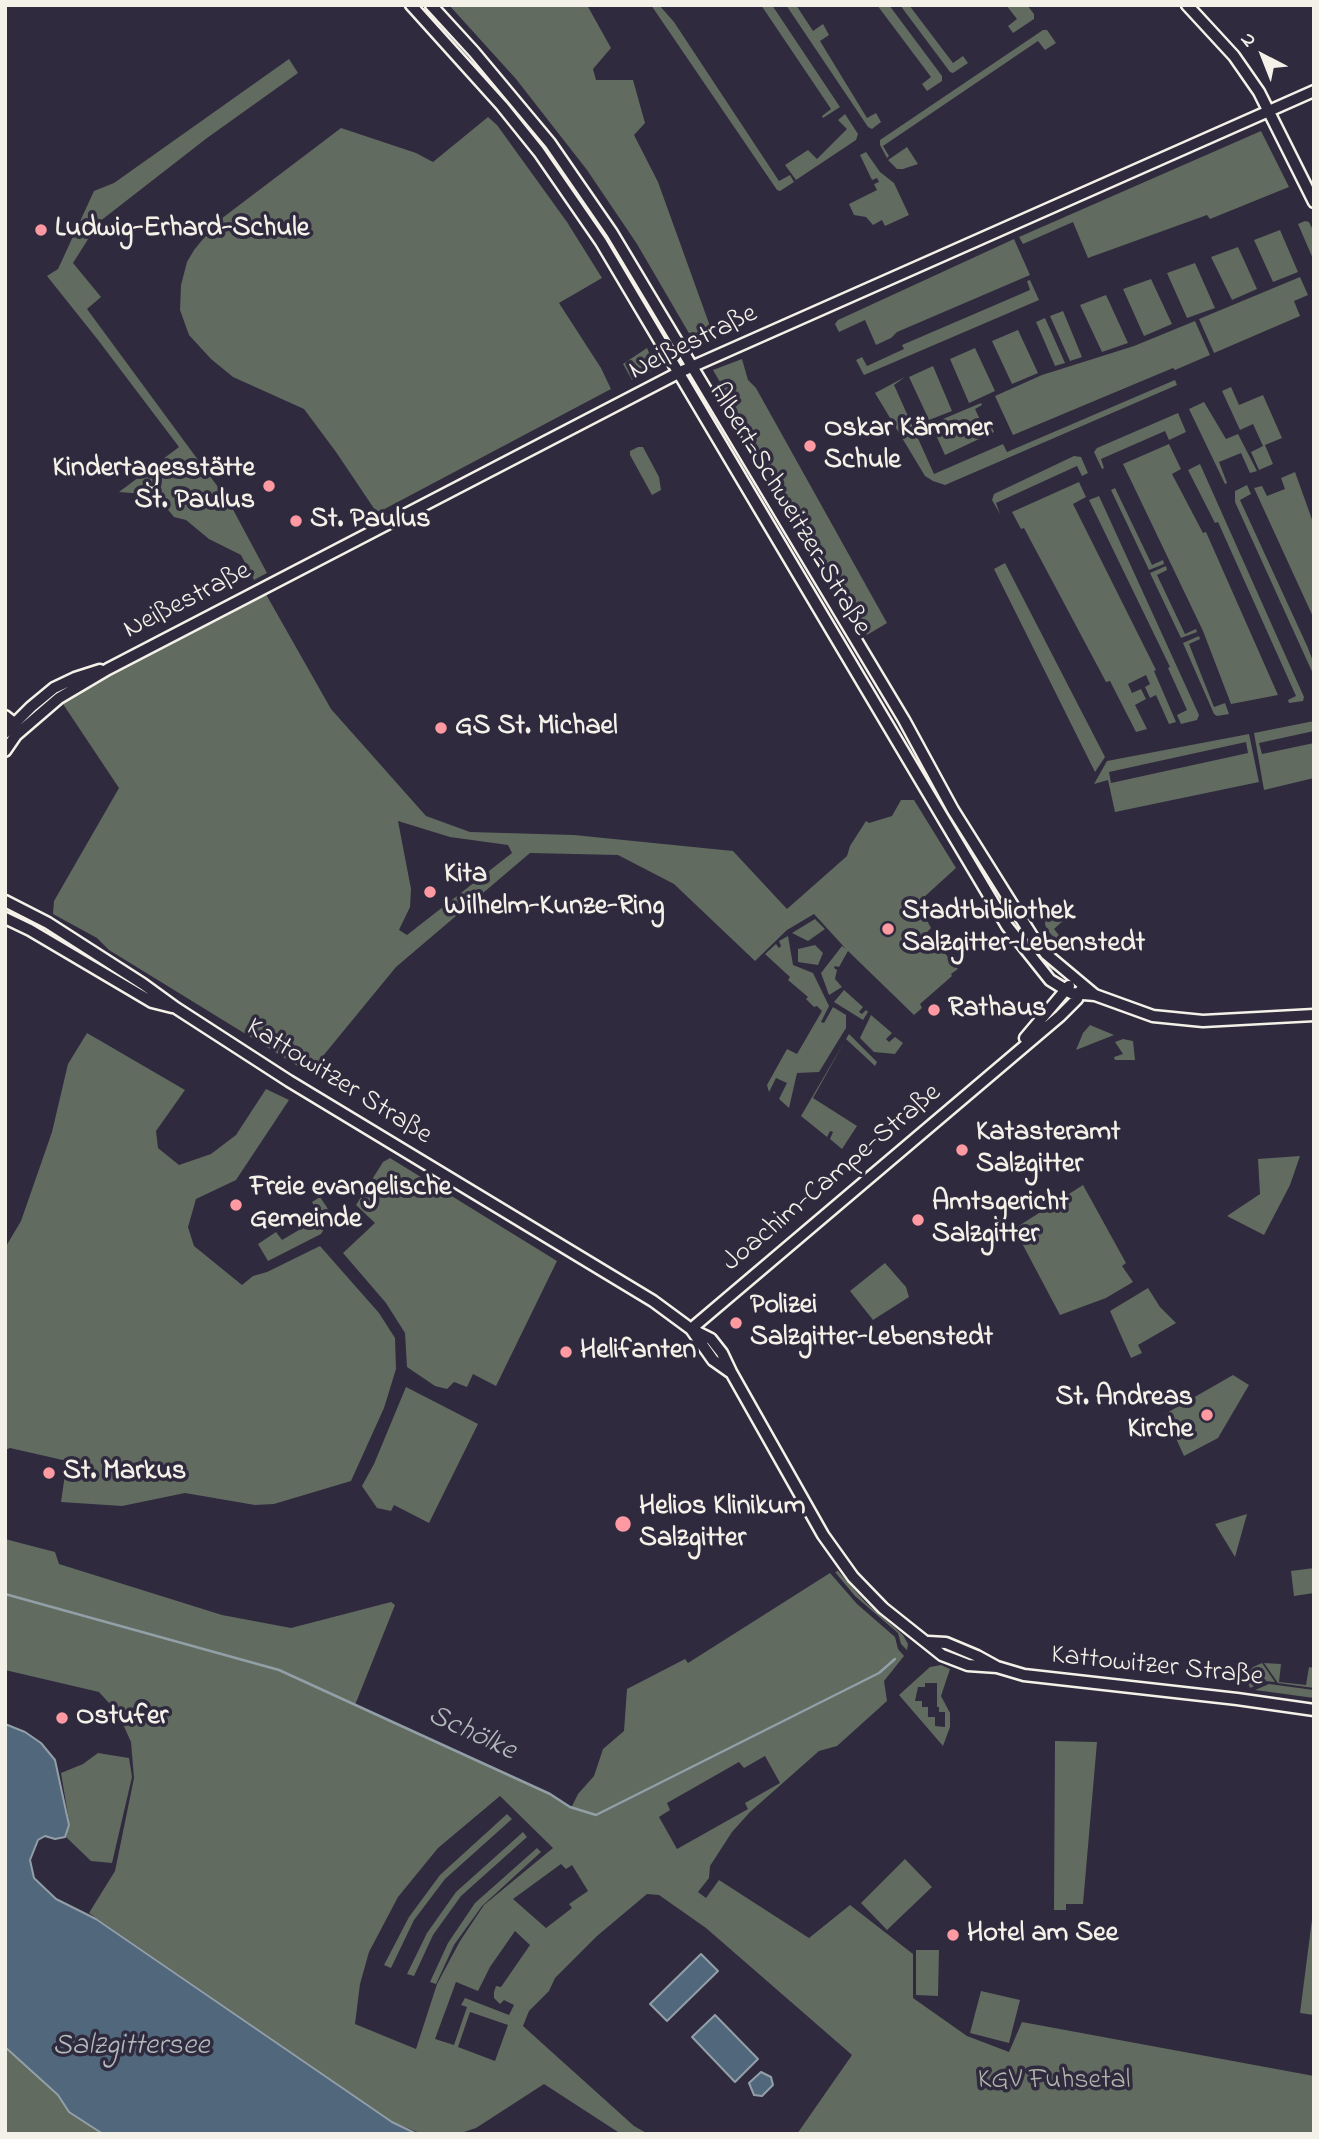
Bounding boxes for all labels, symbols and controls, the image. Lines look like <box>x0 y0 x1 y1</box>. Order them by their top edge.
north arrow <box>1228 21 1298 91</box>
text: N <box>1235 26 1262 54</box>
place label: Ludwig-Erhard-Schule <box>55 213 309 247</box>
marker: Ludwig-Erhard-Schule <box>33 222 49 238</box>
street label: Neißestraße <box>624 299 764 389</box>
street label: Albert-Schweitzer-Straße <box>699 378 877 642</box>
place label: Oskar Kämmer Schule <box>824 413 992 479</box>
marker: Oskar Kämmer Schule <box>802 438 818 454</box>
place label: Kindertagesstätte St. Paulus <box>53 453 255 519</box>
marker: Kindertagesstätte St. Paulus <box>261 478 277 494</box>
place label: St. Paulus <box>310 504 431 538</box>
marker: St. Paulus <box>288 513 304 529</box>
street label: Neißestraße <box>119 556 257 648</box>
place label: GS St. Michael <box>455 711 618 745</box>
marker: GS St. Michael <box>433 720 449 736</box>
place label: Kita Wilhelm-Kunze-Ring <box>444 859 665 925</box>
marker: Kita Wilhelm-Kunze-Ring <box>422 884 438 900</box>
place label: Stadtbibliothek Salzgitter-Lebenstedt <box>902 896 1145 962</box>
marker: Stadtbibliothek Salzgitter-Lebenstedt <box>880 921 896 937</box>
place label: Rathaus <box>948 993 1047 1027</box>
marker: Rathaus <box>926 1002 942 1018</box>
street label: Kattowitzer Straße <box>239 1012 437 1154</box>
street label: Joachim-Campe-Straße <box>717 1078 949 1280</box>
place label: Katasteramt Salzgitter <box>976 1117 1120 1183</box>
marker: Katasteramt Salzgitter <box>954 1142 970 1158</box>
place label: Freie evangelische Gemeinde <box>250 1172 451 1238</box>
place label: Amtsgericht Salzgitter <box>932 1187 1069 1253</box>
marker: Freie evangelische Gemeinde <box>228 1197 244 1213</box>
marker: Amtsgericht Salzgitter <box>910 1212 926 1228</box>
place label: Polizei Salzgitter-Lebenstedt <box>750 1290 993 1356</box>
marker: Polizei Salzgitter-Lebenstedt <box>728 1315 744 1331</box>
place label: Helifanten <box>580 1335 696 1369</box>
marker: Helifanten <box>558 1344 574 1360</box>
place label: St. Andreas Kirche <box>1056 1382 1193 1448</box>
marker: St. Andreas Kirche <box>1199 1407 1215 1423</box>
place label: St. Markus <box>63 1456 186 1490</box>
marker: St. Markus <box>41 1465 57 1481</box>
place label: Helios Klinikum Salzgitter <box>639 1491 805 1557</box>
marker: Helios Klinikum Salzgitter <box>613 1514 633 1534</box>
street label: Kattowitzer Straße <box>1049 1640 1265 1696</box>
water label: Schölke <box>421 1699 521 1771</box>
place label: Ostufer <box>76 1701 168 1735</box>
marker: Ostufer <box>54 1710 70 1726</box>
place label: Hotel am See <box>967 1918 1118 1952</box>
marker: Hotel am See <box>945 1927 961 1943</box>
water label: Salzgittersee <box>52 2030 210 2066</box>
park label: KGV Fuhsetal <box>978 2065 1130 2099</box>

